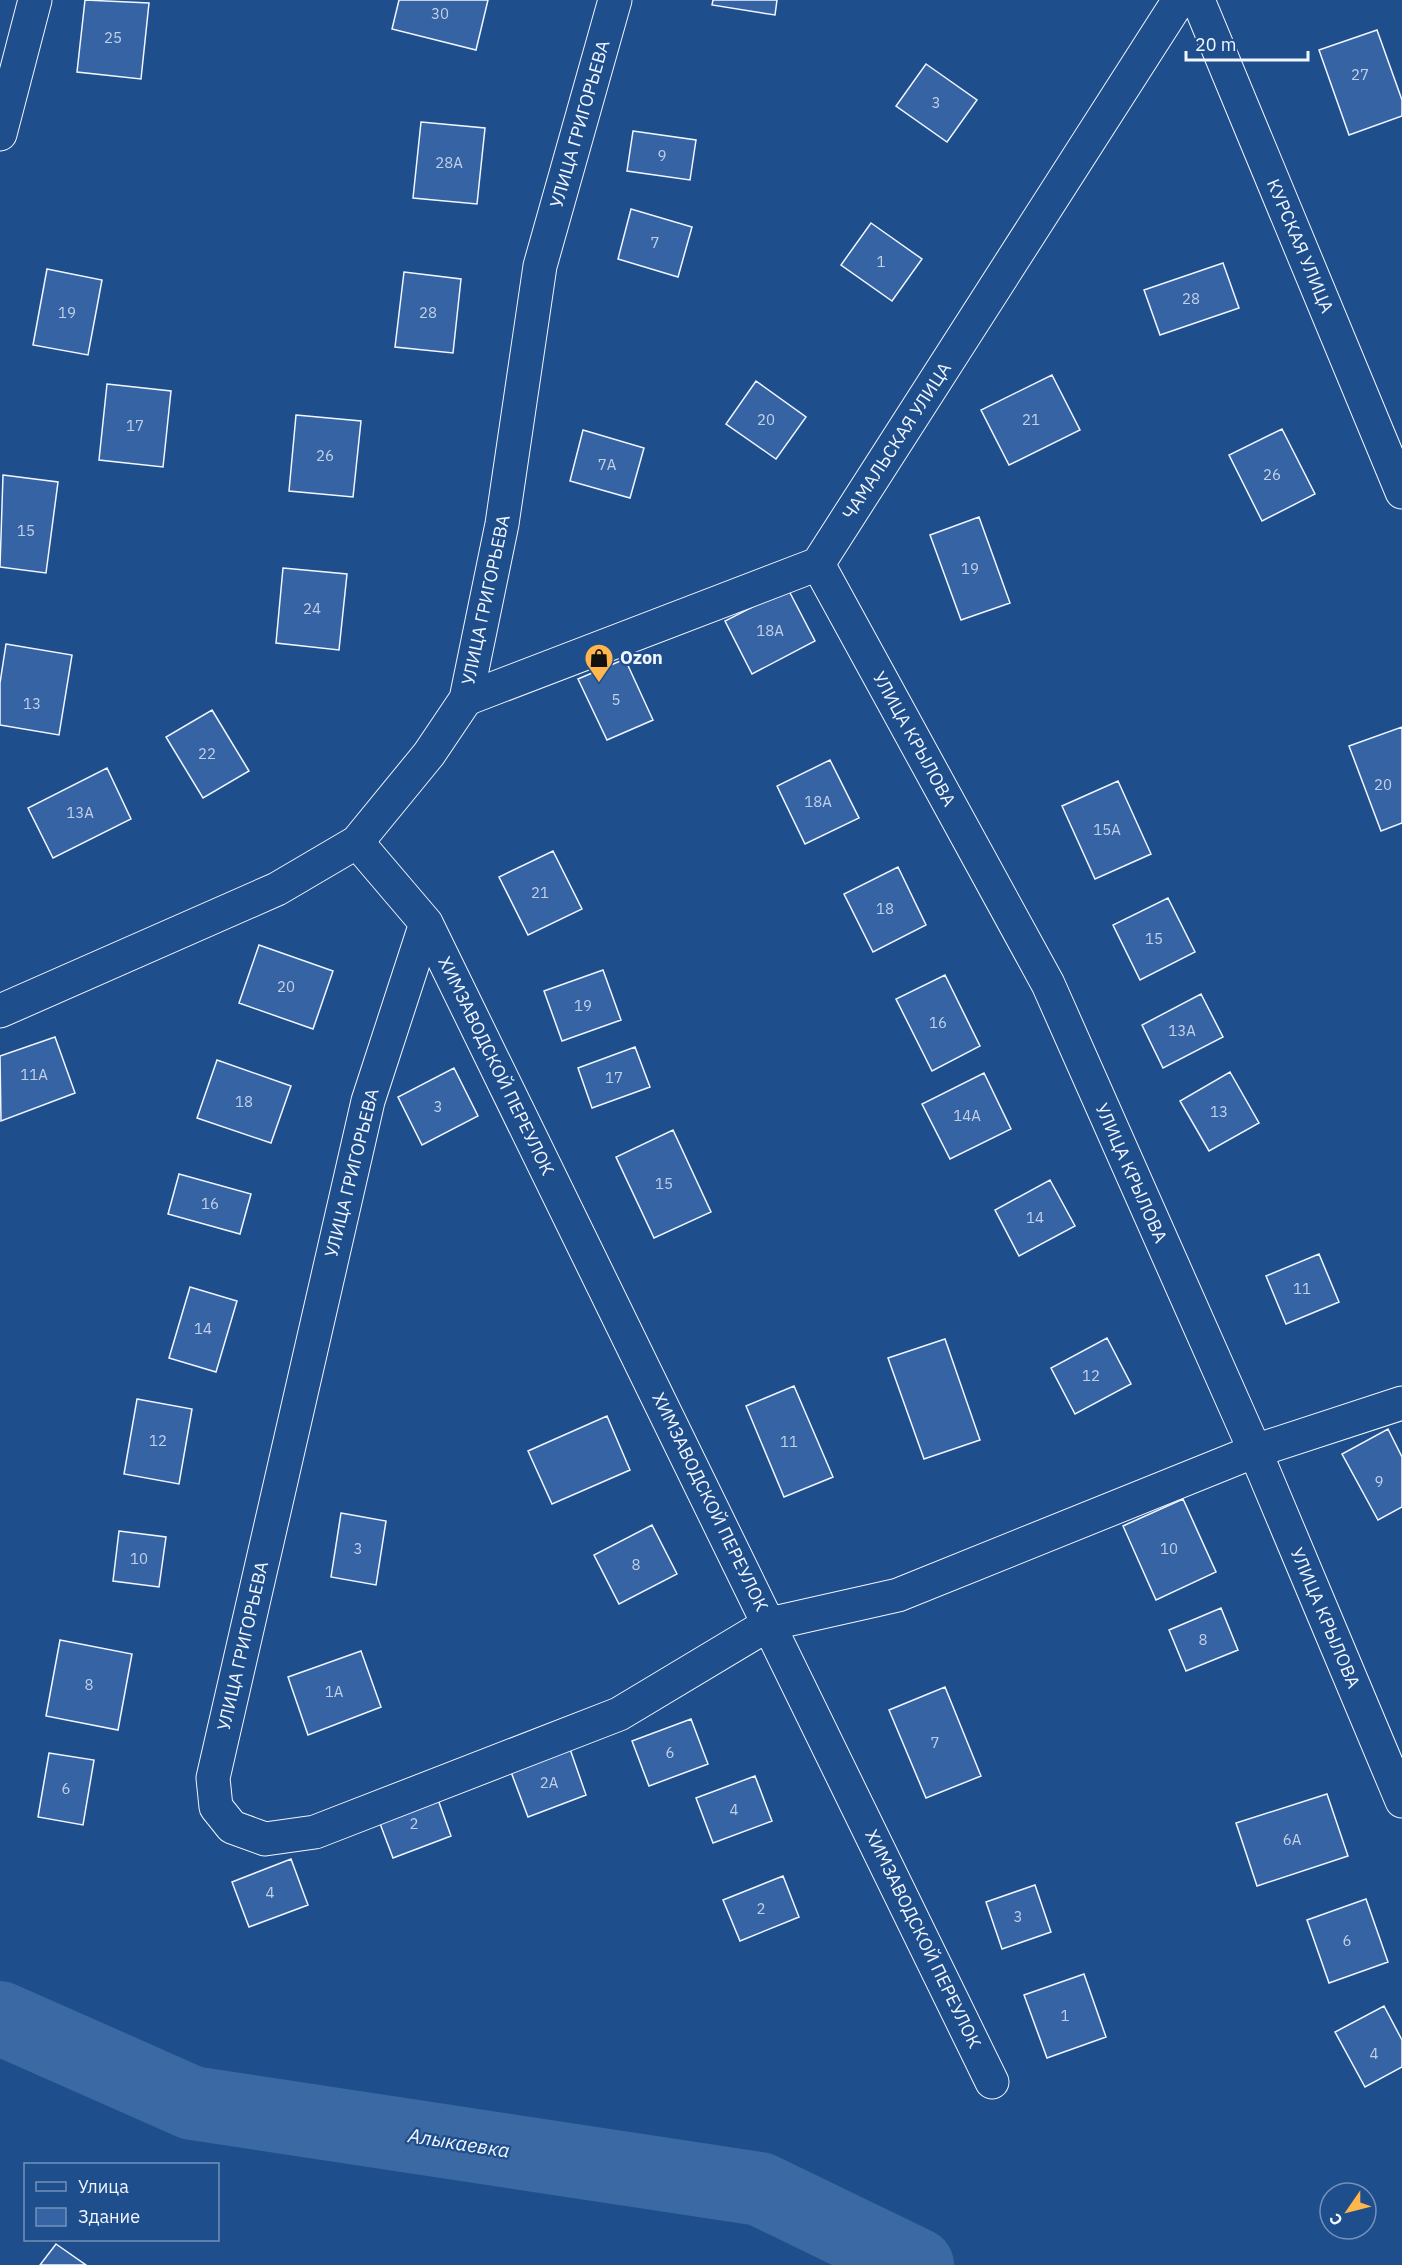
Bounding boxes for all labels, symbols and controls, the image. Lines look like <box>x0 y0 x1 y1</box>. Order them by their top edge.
house number: 30 <box>431 4 449 23</box>
scale bar <box>1186 24 1308 62</box>
house number: 25 <box>104 28 122 47</box>
text: 20 m <box>1195 33 1237 56</box>
street label: УЛИЦА ГРИГОРЬЕВА <box>545 37 615 210</box>
house number: 27 <box>1351 65 1369 84</box>
house number: 3 <box>931 93 941 112</box>
house number: 9 <box>657 146 667 165</box>
house number: 28А <box>435 153 463 172</box>
street label: КУРСКАЯ УЛИЦА <box>1262 175 1339 317</box>
house number: 7 <box>650 233 660 252</box>
house number: 1 <box>876 252 886 271</box>
house number: 28 <box>1182 289 1200 308</box>
house number: 19 <box>58 303 76 322</box>
house number: 28 <box>419 303 437 322</box>
street label: ЧАМАЛЬСКАЯ УЛИЦА <box>837 357 956 524</box>
house number: 20 <box>757 410 775 429</box>
house number: 21 <box>1022 410 1040 429</box>
house number: 17 <box>126 416 144 435</box>
house number: 26 <box>316 446 334 465</box>
house number: 7А <box>598 455 617 474</box>
house number: 26 <box>1263 465 1281 484</box>
street label: УЛИЦА ГРИГОРЬЕВА <box>456 512 515 687</box>
house number: 15 <box>17 521 35 540</box>
house number: 19 <box>961 559 979 578</box>
house number: 24 <box>303 599 321 618</box>
house number: 18А <box>756 621 784 640</box>
shop icon: Ozon <box>583 642 615 684</box>
place label: Ozon <box>620 646 663 669</box>
street label: УЛИЦА КРЫЛОВА <box>868 667 961 811</box>
house number: 5 <box>611 690 621 709</box>
house number: 13 <box>23 694 41 713</box>
house number: 22 <box>198 744 216 763</box>
house number: 20 <box>1374 775 1392 794</box>
house number: 18А <box>804 792 832 811</box>
house number: 13А <box>66 803 94 822</box>
house number: 15А <box>1093 820 1121 839</box>
house number: 21 <box>531 883 549 902</box>
house number: 18 <box>876 899 894 918</box>
house number: 15 <box>1145 929 1163 948</box>
street label: ХИМЗАВОДСКОЙ ПЕРЕУЛОК <box>433 953 560 1179</box>
house number: 20 <box>277 977 295 996</box>
house number: 19 <box>574 996 592 1015</box>
house number: 16 <box>929 1013 947 1032</box>
house number: 13А <box>1168 1021 1196 1040</box>
house number: 11А <box>20 1065 48 1084</box>
house number: 17 <box>605 1068 623 1087</box>
street label: УЛИЦА ГРИГОРЬЕВА <box>319 1086 384 1260</box>
house number: 18 <box>235 1092 253 1111</box>
house number: 3 <box>433 1097 443 1116</box>
street label: УЛИЦА КРЫЛОВА <box>1090 1099 1173 1247</box>
house number: 13 <box>1210 1102 1228 1121</box>
house number: 14А <box>953 1106 981 1125</box>
house number: 15 <box>655 1174 673 1193</box>
house number: 16 <box>201 1194 219 1213</box>
house number: 14 <box>1026 1208 1044 1227</box>
house number: 11 <box>1293 1279 1311 1298</box>
house number: 14 <box>194 1319 212 1338</box>
house number: 12 <box>1082 1366 1100 1385</box>
street label: ХИМЗАВОДСКОЙ ПЕРЕУЛОК <box>647 1389 774 1615</box>
house number: 12 <box>149 1431 167 1450</box>
house number: 11 <box>780 1432 798 1451</box>
house number: 9 <box>1374 1472 1384 1491</box>
house number: 3 <box>353 1539 363 1558</box>
house number: 10 <box>1160 1539 1178 1558</box>
street label: УЛИЦА КРЫЛОВА <box>1285 1544 1366 1692</box>
house number: 10 <box>130 1549 148 1568</box>
house number: 8 <box>631 1555 641 1574</box>
street label: УЛИЦА ГРИГОРЬЕВА <box>212 1558 273 1733</box>
house number: 8 <box>1198 1630 1208 1649</box>
house number: 8 <box>84 1675 94 1694</box>
house number: 1А <box>325 1682 344 1701</box>
house number: 7 <box>930 1733 940 1752</box>
house number: 6 <box>665 1743 675 1762</box>
house number: 2А <box>540 1773 559 1792</box>
house number: 6 <box>61 1779 71 1798</box>
house number: 4 <box>729 1800 739 1819</box>
house number: 2 <box>409 1814 419 1833</box>
street label: ХИМЗАВОДСКОЙ ПЕРЕУЛОК <box>860 1826 987 2052</box>
house number: 6А <box>1283 1830 1302 1849</box>
house number: 4 <box>265 1883 275 1902</box>
house number: 2 <box>756 1899 766 1918</box>
house number: 3 <box>1013 1907 1023 1926</box>
house number: 6 <box>1342 1931 1352 1950</box>
house number: 1 <box>1060 2006 1070 2025</box>
house number: 4 <box>1369 2044 1379 2063</box>
water label: Алыкаевка <box>405 2121 512 2164</box>
legend <box>24 2163 219 2241</box>
text: Улица <box>78 2175 129 2198</box>
north arrow <box>1318 2181 1378 2241</box>
text: Здание <box>78 2205 140 2228</box>
text: С <box>1325 2210 1347 2230</box>

